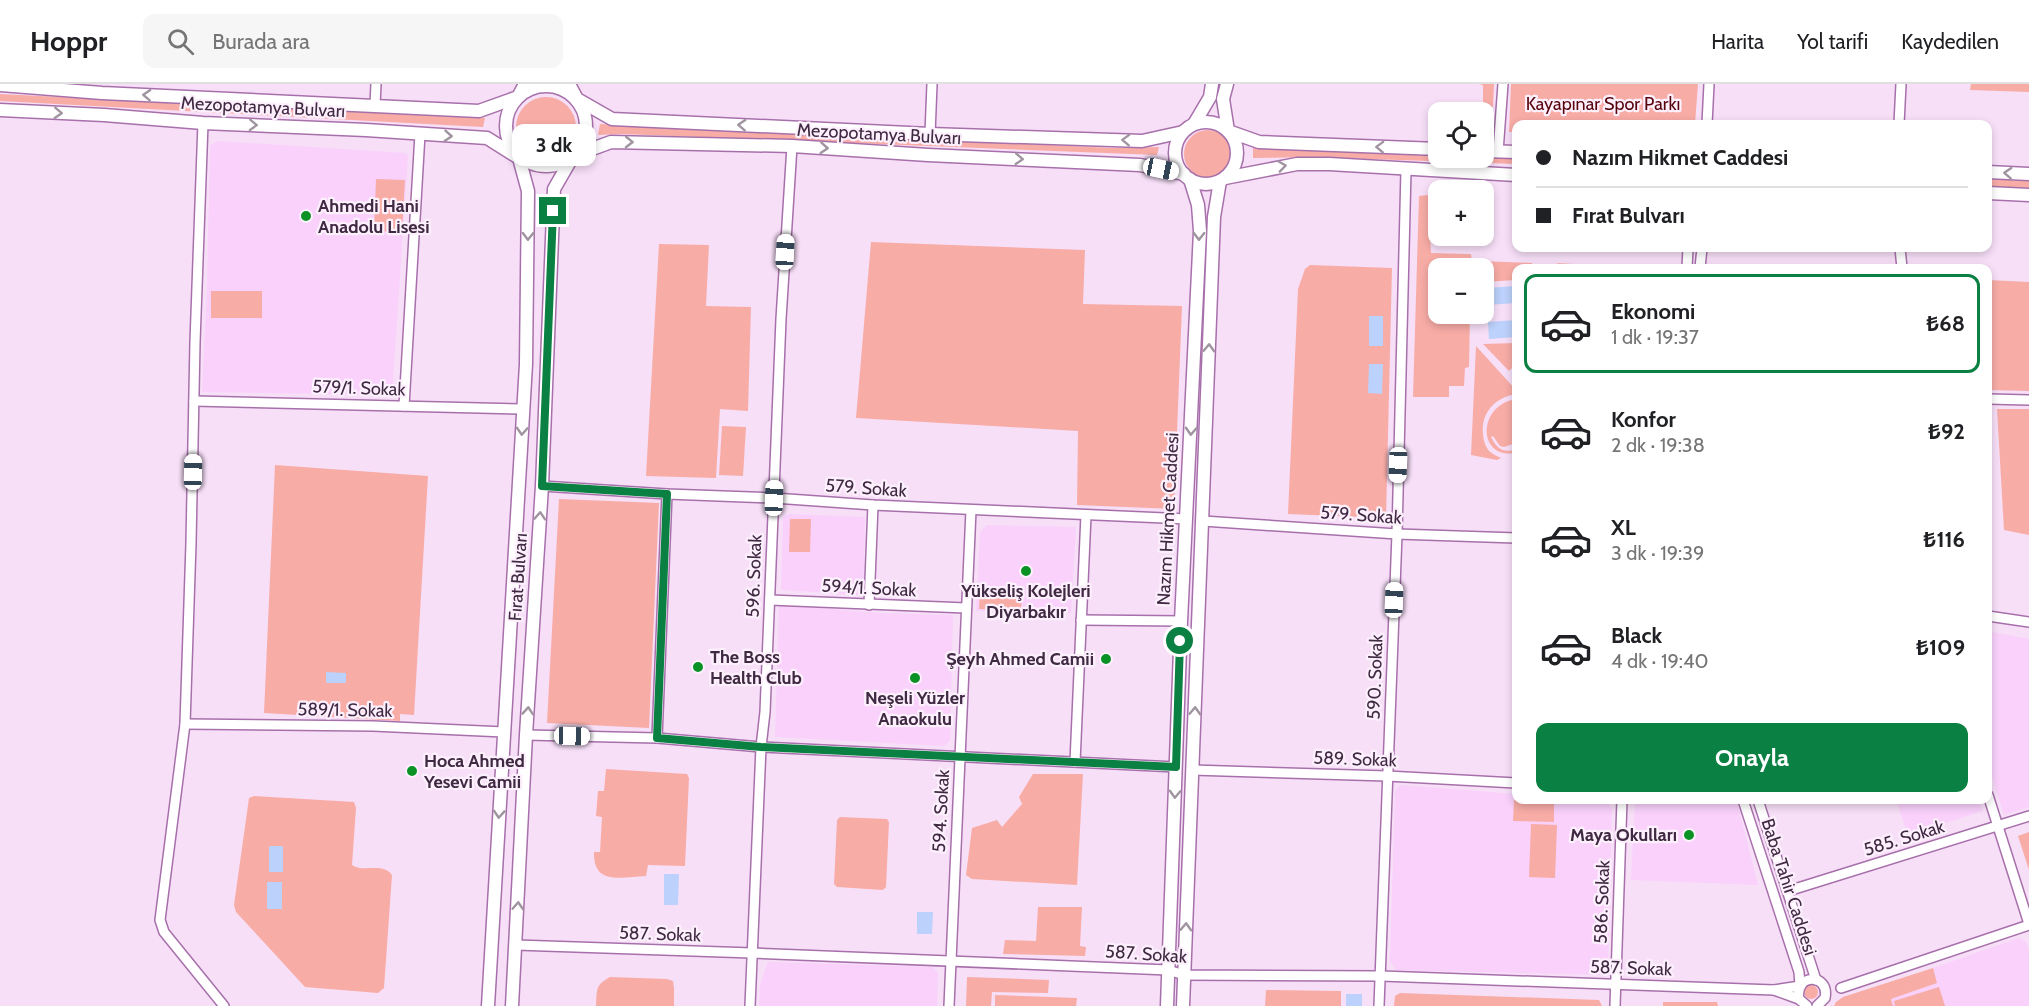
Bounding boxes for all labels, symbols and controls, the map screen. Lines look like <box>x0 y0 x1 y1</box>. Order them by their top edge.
search box <box>143 14 563 68</box>
text: Hoppr <box>30 24 107 58</box>
icon: search <box>164 25 197 58</box>
text: Burada ara <box>212 28 310 55</box>
text: Harita <box>1711 29 1764 54</box>
text: Yol tarifi <box>1797 29 1868 54</box>
text: Kaydedilen <box>1901 29 1999 54</box>
one-way arrow <box>143 89 152 102</box>
street label: Mezopotamya Bulvarı <box>180 92 346 122</box>
park label: Kayapınar Spor Parkı <box>1526 93 1680 115</box>
map controls <box>1428 102 1494 324</box>
button: locate <box>1428 102 1494 168</box>
one-way arrow <box>54 106 63 119</box>
one-way arrow <box>249 119 258 132</box>
one-way arrow <box>738 119 747 132</box>
street label: Mezopotamya Bulvarı <box>796 119 962 149</box>
callout: 3 dk <box>511 124 595 166</box>
one-way arrow <box>443 129 452 142</box>
text: 3 dk <box>536 133 572 157</box>
one-way arrow <box>1121 134 1130 147</box>
one-way arrow <box>625 136 634 148</box>
one-way arrow <box>1376 141 1385 153</box>
one-way arrow <box>820 142 829 155</box>
text: Nazım Hikmet Caddesi <box>1572 144 1788 171</box>
one-way arrow <box>1015 153 1024 166</box>
car <box>1142 156 1180 182</box>
one-way arrow <box>1278 161 1287 173</box>
one-way arrow <box>2004 167 2013 180</box>
button: + <box>1428 180 1494 246</box>
place label: Ahmedi Hani Anadolu Lisesi <box>318 195 429 238</box>
route end <box>539 197 566 224</box>
text: Fırat Bulvarı <box>1572 202 1685 229</box>
marker: Ahmedi Hani Anadolu Lisesi <box>299 209 313 223</box>
one-way arrow <box>521 232 534 241</box>
one-way arrow <box>1193 232 1206 241</box>
car <box>775 234 795 270</box>
button: − <box>1428 258 1494 324</box>
icon: car <box>1539 297 1593 351</box>
text: Ekonomi <box>1611 298 1695 325</box>
text: ₺68 <box>1926 310 1965 337</box>
text: 1 dk · 19:37 <box>1611 325 1699 349</box>
one-way arrow <box>1203 344 1216 353</box>
street label: 579/1. Sokak <box>312 375 407 401</box>
icon: car <box>1539 405 1593 459</box>
text: Konfor <box>1611 406 1676 433</box>
text: ₺92 <box>1928 418 1965 445</box>
one-way arrow <box>515 426 528 435</box>
one-way arrow <box>1185 427 1198 436</box>
street label: Nazım Hikmet Caddesi <box>1152 432 1184 606</box>
text: 2 dk · 19:38 <box>1611 433 1705 457</box>
car <box>1388 447 1408 483</box>
car <box>184 454 202 490</box>
street label: 579. Sokak <box>825 474 908 502</box>
car <box>764 480 784 516</box>
street label: 579. Sokak <box>1320 501 1403 529</box>
one-way arrow <box>534 512 547 521</box>
icon: car <box>1539 513 1593 567</box>
text: XL <box>1611 514 1636 541</box>
text: ₺116 <box>1923 526 1965 553</box>
street label: Fırat Bulvarı <box>504 532 532 622</box>
street label: 596. Sokak <box>742 533 766 618</box>
text: 3 dk · 19:39 <box>1611 541 1704 565</box>
marker: Yükseliş Kolejleri Diyarbakır <box>1019 564 1033 578</box>
street label: 594/1. Sokak <box>821 575 918 602</box>
place label: Yükseliş Kolejleri Diyarbakır <box>960 580 1091 623</box>
car <box>1384 582 1404 618</box>
icon: car <box>1539 621 1593 675</box>
text: Black <box>1611 622 1662 649</box>
route start <box>1166 627 1193 654</box>
street label: 590. Sokak <box>1363 633 1388 720</box>
text: ₺109 <box>1916 634 1965 661</box>
place label: The Boss Health Club <box>710 646 802 689</box>
place label: Şeyh Ahmed Camii <box>946 648 1094 670</box>
text: 4 dk · 19:40 <box>1611 649 1708 673</box>
marker: Şeyh Ahmed Camii <box>1099 652 1113 666</box>
marker: The Boss Health Club <box>691 660 705 674</box>
marker: Neşeli Yüzler Anaokulu <box>908 671 922 685</box>
place label: Neşeli Yüzler Anaokulu <box>865 687 965 730</box>
street label: 589/1. Sokak <box>297 698 394 722</box>
one-way arrow <box>521 706 534 715</box>
one-way arrow <box>1188 706 1201 715</box>
button: Onayla <box>1536 723 1968 792</box>
car <box>554 727 590 745</box>
street label: 589. Sokak <box>1313 747 1398 771</box>
place label: Hoca Ahmed Yesevi Camii <box>423 750 525 793</box>
marker: Hoca Ahmed Yesevi Camii <box>405 764 419 778</box>
street label: 594. Sokak <box>928 768 954 853</box>
one-way arrow <box>1169 789 1181 798</box>
one-way arrow <box>492 810 505 819</box>
street label: 585. Sokak <box>1861 815 1948 861</box>
street label: Baba Tahir Caddesi <box>1756 816 1822 958</box>
place label: Maya Okulları <box>1570 824 1677 846</box>
marker: Maya Okulları <box>1682 828 1696 842</box>
street label: 586. Sokak <box>1590 859 1614 944</box>
one-way arrow <box>511 901 524 910</box>
street label: 587. Sokak <box>619 922 702 946</box>
one-way arrow <box>1180 922 1193 931</box>
street label: 587. Sokak <box>1104 940 1189 968</box>
street label: 587. Sokak <box>1590 956 1673 980</box>

